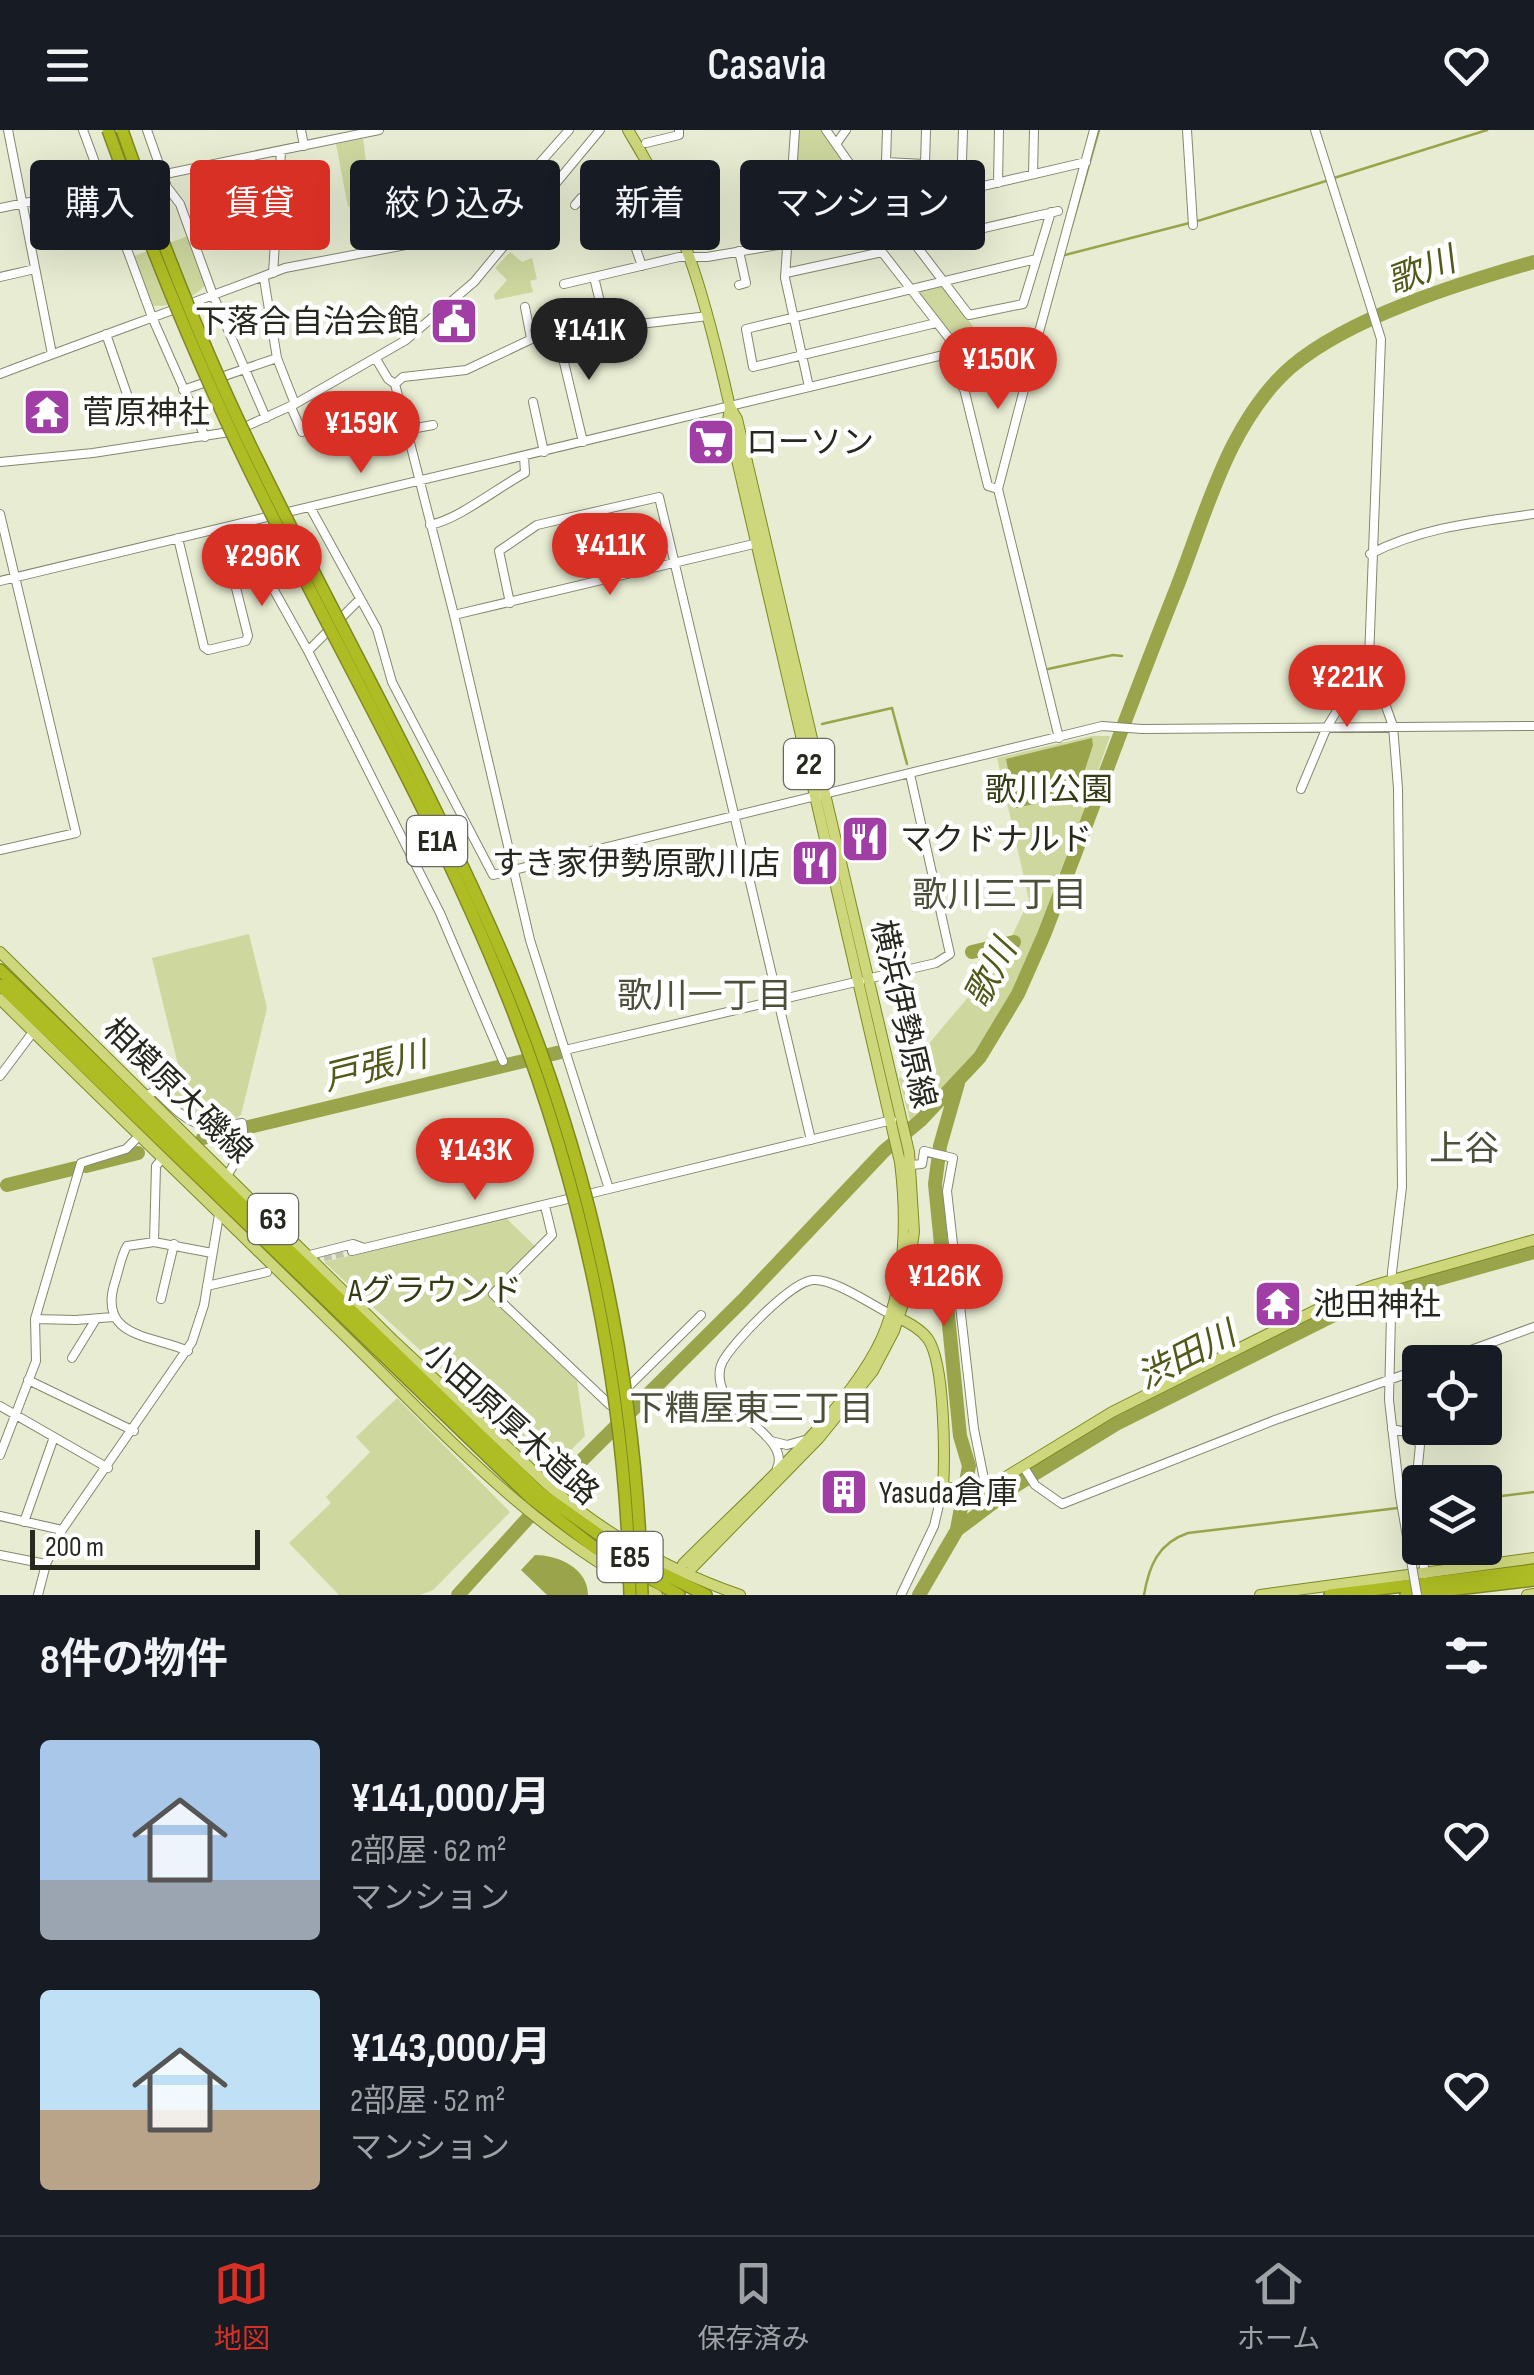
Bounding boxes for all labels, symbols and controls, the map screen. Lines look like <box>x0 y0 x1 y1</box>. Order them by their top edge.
icon: menu <box>40 38 95 93</box>
text: Casavia <box>707 38 827 93</box>
icon: heart <box>1439 38 1494 93</box>
chip: 購入 <box>30 160 170 250</box>
chip: 賃貸 <box>190 160 330 250</box>
chip: 絞り込み <box>350 160 560 250</box>
chip: 新着 <box>580 160 720 250</box>
chip: マンション <box>740 160 985 250</box>
water label: 歌川 <box>1381 237 1466 304</box>
public building icon: 下落合自治会館 <box>428 295 480 347</box>
pin: ¥141K <box>519 298 659 383</box>
place label: 下落合自治会館 <box>195 303 419 342</box>
text: ¥141K <box>553 311 625 350</box>
pin: ¥150K <box>928 327 1068 412</box>
text: ¥150K <box>961 340 1035 379</box>
temple icon: 菅原神社 <box>21 386 73 438</box>
pin: ¥159K <box>291 391 431 476</box>
place label: 菅原神社 <box>82 394 210 433</box>
text: ¥159K <box>324 404 398 443</box>
supermarket icon: ローソン <box>685 416 737 468</box>
place label: ローソン <box>746 424 874 463</box>
pin: ¥411K <box>540 513 680 598</box>
pin: ¥296K <box>192 524 332 609</box>
text: ¥411K <box>574 526 646 565</box>
text: ¥296K <box>224 537 300 576</box>
pin: ¥221K <box>1277 645 1417 730</box>
text: ¥221K <box>1310 658 1384 697</box>
road number: 22 <box>784 739 834 789</box>
park label: 歌川公園 <box>985 771 1113 810</box>
restaurant icon: マクドナルド <box>839 813 891 865</box>
road number: E1A <box>407 816 467 866</box>
place label: マクドナルド <box>900 821 1092 860</box>
restaurant icon: すき家伊勢原歌川店 <box>789 837 841 889</box>
place label: すき家伊勢原歌川店 <box>492 845 780 884</box>
district label: 歌川三丁目 <box>912 874 1088 917</box>
street label: 横浜伊勢原線 <box>862 916 943 1112</box>
water label: 歌川 <box>956 929 1029 1015</box>
district label: 歌川一丁目 <box>617 975 793 1018</box>
street label: 相模原大磯線 <box>94 1010 260 1172</box>
water label: 戸張川 <box>319 1033 435 1101</box>
pin: ¥143K <box>405 1118 545 1203</box>
district label: 上谷 <box>1429 1128 1499 1171</box>
text: ¥143K <box>438 1131 512 1170</box>
road number: 63 <box>248 1194 298 1244</box>
pin: ¥126K <box>874 1244 1014 1329</box>
text: ¥126K <box>907 1257 981 1296</box>
park label: Aグラウンド <box>347 1272 522 1311</box>
temple icon: 池田神社 <box>1252 1278 1304 1330</box>
place label: 池田神社 <box>1313 1286 1441 1325</box>
water label: 渋田川 <box>1130 1312 1247 1399</box>
street label: 小田原厚木道路 <box>414 1335 606 1514</box>
map controls <box>1402 1345 1502 1565</box>
button: locate <box>1402 1345 1502 1445</box>
district label: 下糟屋東三丁目 <box>629 1388 875 1431</box>
button: layers <box>1402 1465 1502 1565</box>
building icon: Yasuda倉庫 <box>818 1466 870 1518</box>
place label: Yasuda倉庫 <box>879 1474 1018 1513</box>
scale bar <box>30 1525 260 1570</box>
text: 200 m <box>45 1531 104 1564</box>
road number: E85 <box>598 1532 662 1582</box>
icon: filters <box>1439 1628 1494 1683</box>
text: 8件の物件 <box>40 1635 228 1686</box>
text: ¥141,000/月 <box>350 1773 551 1824</box>
icon: home <box>120 1780 240 1900</box>
icon: heart <box>1439 1813 1494 1868</box>
text: 2部屋 · 62 m² <box>350 1832 507 1871</box>
text: マンション <box>350 1879 510 1918</box>
text: ¥143,000/月 <box>350 2023 552 2074</box>
icon: home <box>120 2030 240 2150</box>
icon: heart <box>1439 2063 1494 2118</box>
text: 2部屋 · 52 m² <box>350 2082 505 2121</box>
text: マンション <box>350 2129 510 2168</box>
tab: 地図 <box>214 2256 270 2356</box>
tab: 保存済み <box>697 2256 809 2356</box>
tab: ホーム <box>1237 2256 1320 2356</box>

